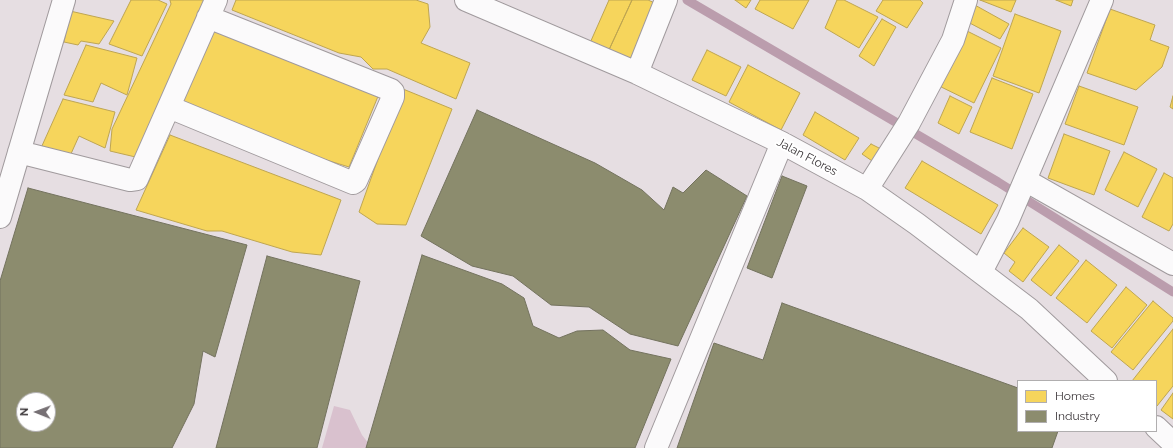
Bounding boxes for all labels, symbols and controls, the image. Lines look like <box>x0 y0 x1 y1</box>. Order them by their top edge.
street label: Jalan Flores <box>774 135 840 179</box>
legend <box>1017 380 1157 432</box>
text: Homes <box>1055 389 1095 403</box>
north arrow <box>16 392 56 432</box>
text: N <box>18 407 31 416</box>
text: Industry <box>1055 409 1100 423</box>

